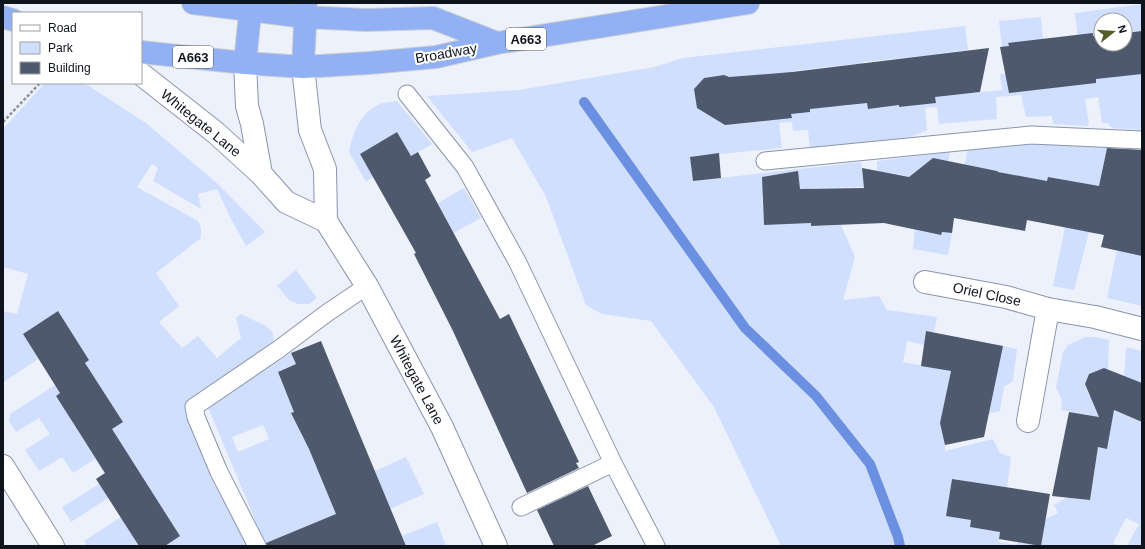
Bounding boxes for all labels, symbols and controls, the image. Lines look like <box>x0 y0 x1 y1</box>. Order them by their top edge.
legend <box>12 12 142 84</box>
north arrow <box>1093 12 1133 52</box>
text: Road <box>48 21 77 35</box>
text: N <box>1116 24 1129 35</box>
road number: A663 <box>506 28 546 50</box>
street label: Broadway <box>414 40 478 66</box>
text: Park <box>48 41 74 55</box>
road number: A663 <box>173 46 213 68</box>
text: Building <box>48 61 91 75</box>
street label: Whitegate Lane <box>158 86 244 160</box>
street label: Oriel Close <box>951 279 1023 309</box>
street label: Whitegate Lane <box>387 333 447 427</box>

